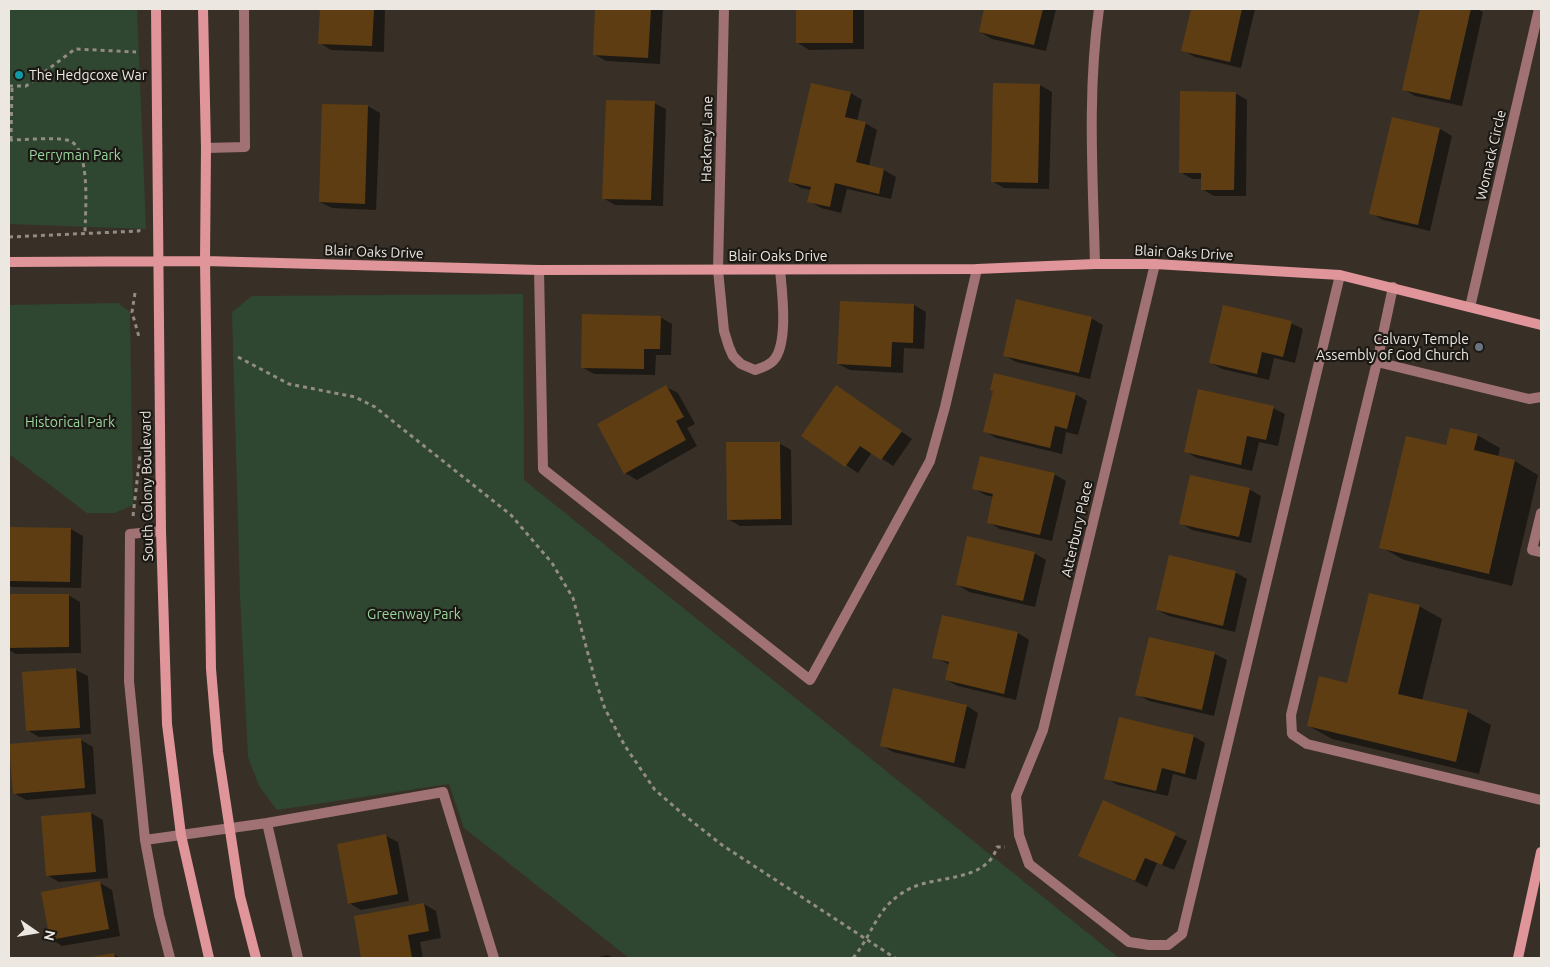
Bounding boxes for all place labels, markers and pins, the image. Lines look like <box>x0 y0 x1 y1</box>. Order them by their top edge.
place label: The Hedgcoxe War <box>29 67 147 83</box>
marker: The Hedgcoxe War <box>13 69 25 81</box>
place label: Calvary Temple Assembly of God Church <box>1316 331 1469 364</box>
marker: Calvary Temple Assembly of God Church <box>1473 341 1485 353</box>

